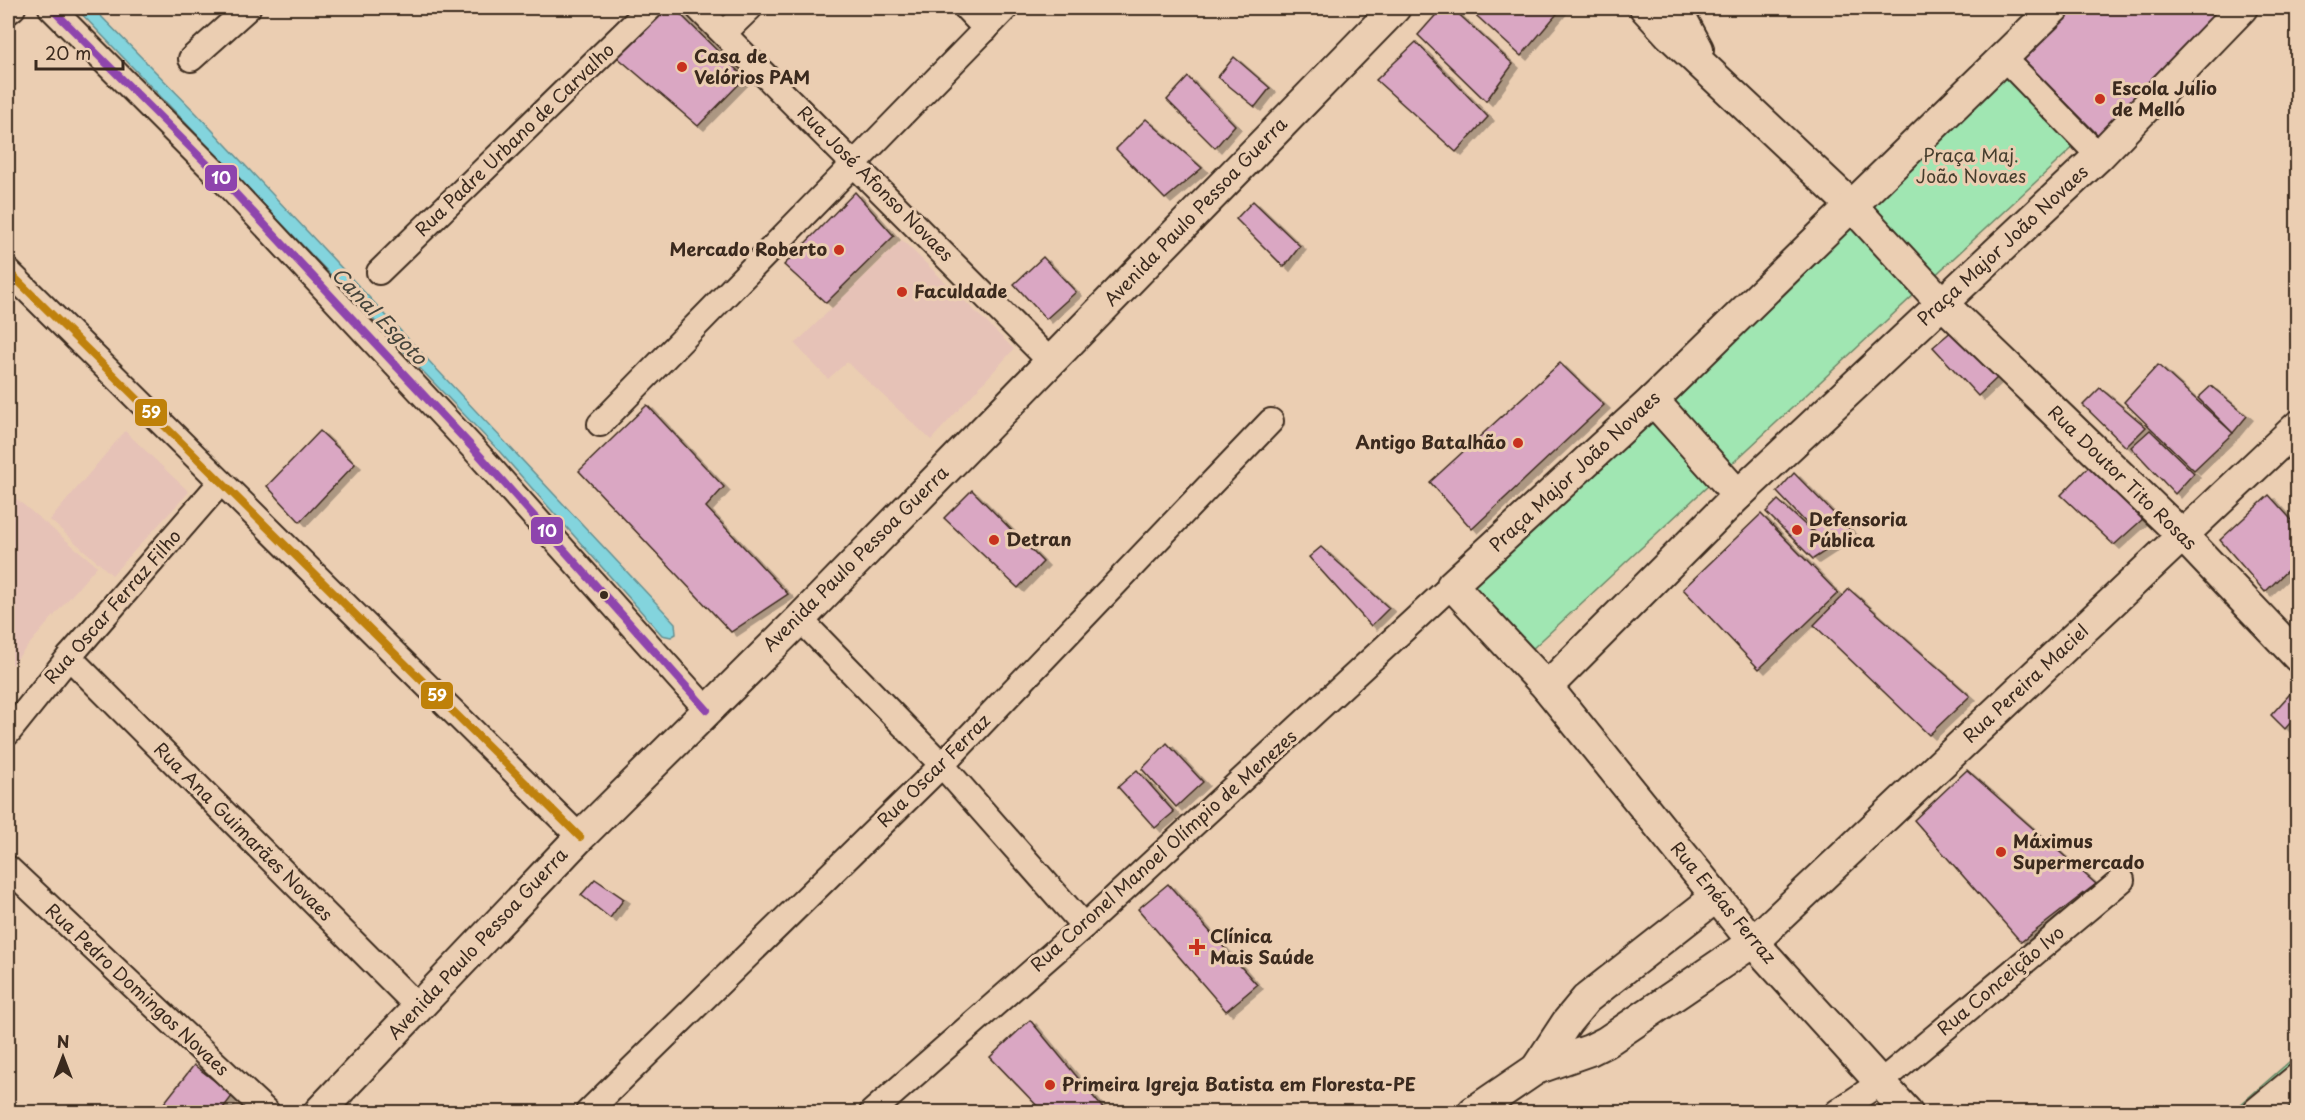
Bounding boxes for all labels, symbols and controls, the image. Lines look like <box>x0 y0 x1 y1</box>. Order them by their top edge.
scale bar <box>36 33 123 71</box>
street label: Rua Padre Urbano de Carvalho <box>408 36 620 242</box>
text: 20 m <box>45 39 91 66</box>
place label: Casa de Velórios PAM <box>694 42 810 90</box>
marker: Casa de Velórios PAM <box>675 60 689 74</box>
place label: Escola Julio de Mello <box>2112 74 2217 122</box>
marker: Escola Julio de Mello <box>2093 92 2107 106</box>
street label: Rua José Afonso Novaes <box>792 99 960 267</box>
street label: Avenida Paulo Pessoa Guerra <box>1097 110 1293 311</box>
park label: Praça Maj. João Novaes <box>1916 141 2026 189</box>
street label: Praça Major João Novaes <box>1910 158 2094 332</box>
line badge: 10 <box>204 164 238 192</box>
text: 10 <box>211 165 231 189</box>
place label: Mercado Roberto <box>670 235 827 262</box>
marker: Mercado Roberto <box>832 243 846 257</box>
water label: Canal Esgoto <box>325 259 436 372</box>
place label: Faculdade <box>914 277 1008 304</box>
marker: Faculdade <box>895 285 909 299</box>
street label: Praça Major João Novaes <box>1482 384 1666 558</box>
line badge: 59 <box>134 398 168 427</box>
street label: Rua Doutor Tito Rosas <box>2042 398 2204 555</box>
text: 59 <box>141 399 161 423</box>
place label: Antigo Batalhão <box>1355 428 1506 455</box>
marker: Antigo Batalhão <box>1511 436 1525 450</box>
street label: Avenida Paulo Pessoa Guerra <box>756 458 955 657</box>
place label: Defensoria Pública <box>1809 505 1908 553</box>
line badge: 10 <box>530 516 564 545</box>
text: 10 <box>537 518 557 542</box>
street label: Rua Oscar Ferraz Filho <box>37 523 187 689</box>
marker: Defensoria Pública <box>1790 523 1804 537</box>
place label: Detran <box>1006 525 1072 552</box>
marker: Detran <box>987 533 1001 547</box>
unlabelled marker <box>598 589 610 601</box>
street label: Rua Pereira Maciel <box>1956 617 2094 748</box>
line badge: 59 <box>420 681 454 710</box>
text: 59 <box>427 682 447 706</box>
street label: Rua Oscar Ferraz <box>870 707 996 833</box>
street label: Rua Coronel Manoel Olímpio de Menezes <box>1024 723 1302 977</box>
street label: Rua Ana Guimarães Novaes <box>148 735 340 927</box>
place label: Máximus Supermercado <box>2013 827 2145 875</box>
street label: Rua Enéas Ferraz <box>1665 835 1784 969</box>
street label: Avenida Paulo Pessoa Guerra <box>381 841 574 1045</box>
marker: Máximus Supermercado <box>1994 845 2008 859</box>
street label: Rua Pedro Domingos Novaes <box>39 898 235 1082</box>
street label: Rua Conceição Ivo <box>1931 919 2069 1041</box>
place label: Clínica Mais Saúde <box>1210 922 1314 970</box>
marker: Clínica Mais Saúde <box>1188 938 1206 956</box>
north arrow <box>33 1027 93 1087</box>
place label: Primeira Igreja Batista em Floresta-PE <box>1062 1070 1416 1097</box>
marker: Primeira Igreja Batista em Floresta-PE <box>1043 1078 1057 1092</box>

